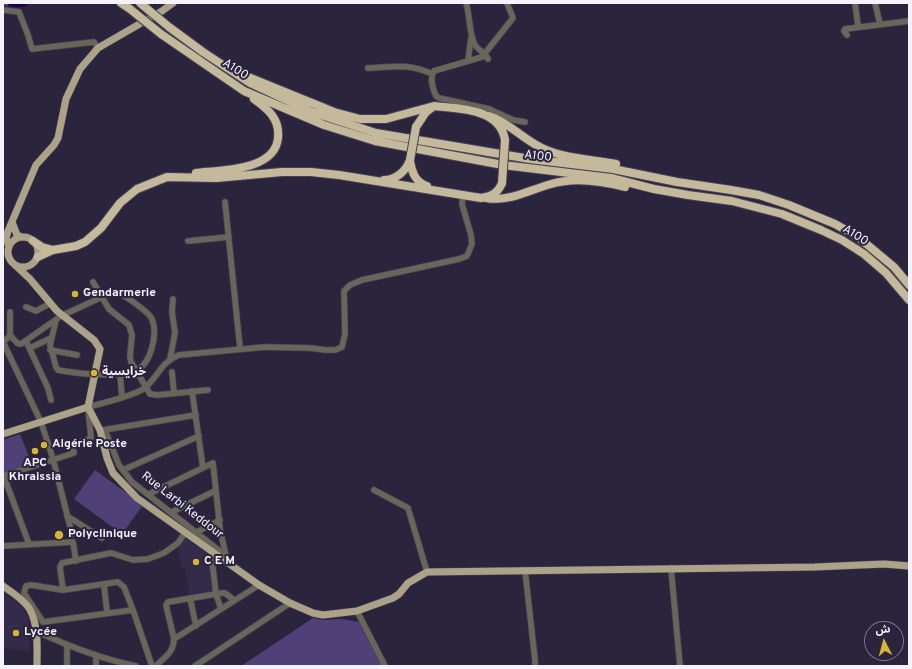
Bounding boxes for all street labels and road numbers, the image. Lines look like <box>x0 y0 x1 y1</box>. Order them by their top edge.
street label: A100 <box>219 56 251 84</box>
street label: A100 <box>523 148 553 166</box>
street label: A100 <box>839 223 871 249</box>
street label: Rue Larbi Keddour <box>138 469 226 543</box>

